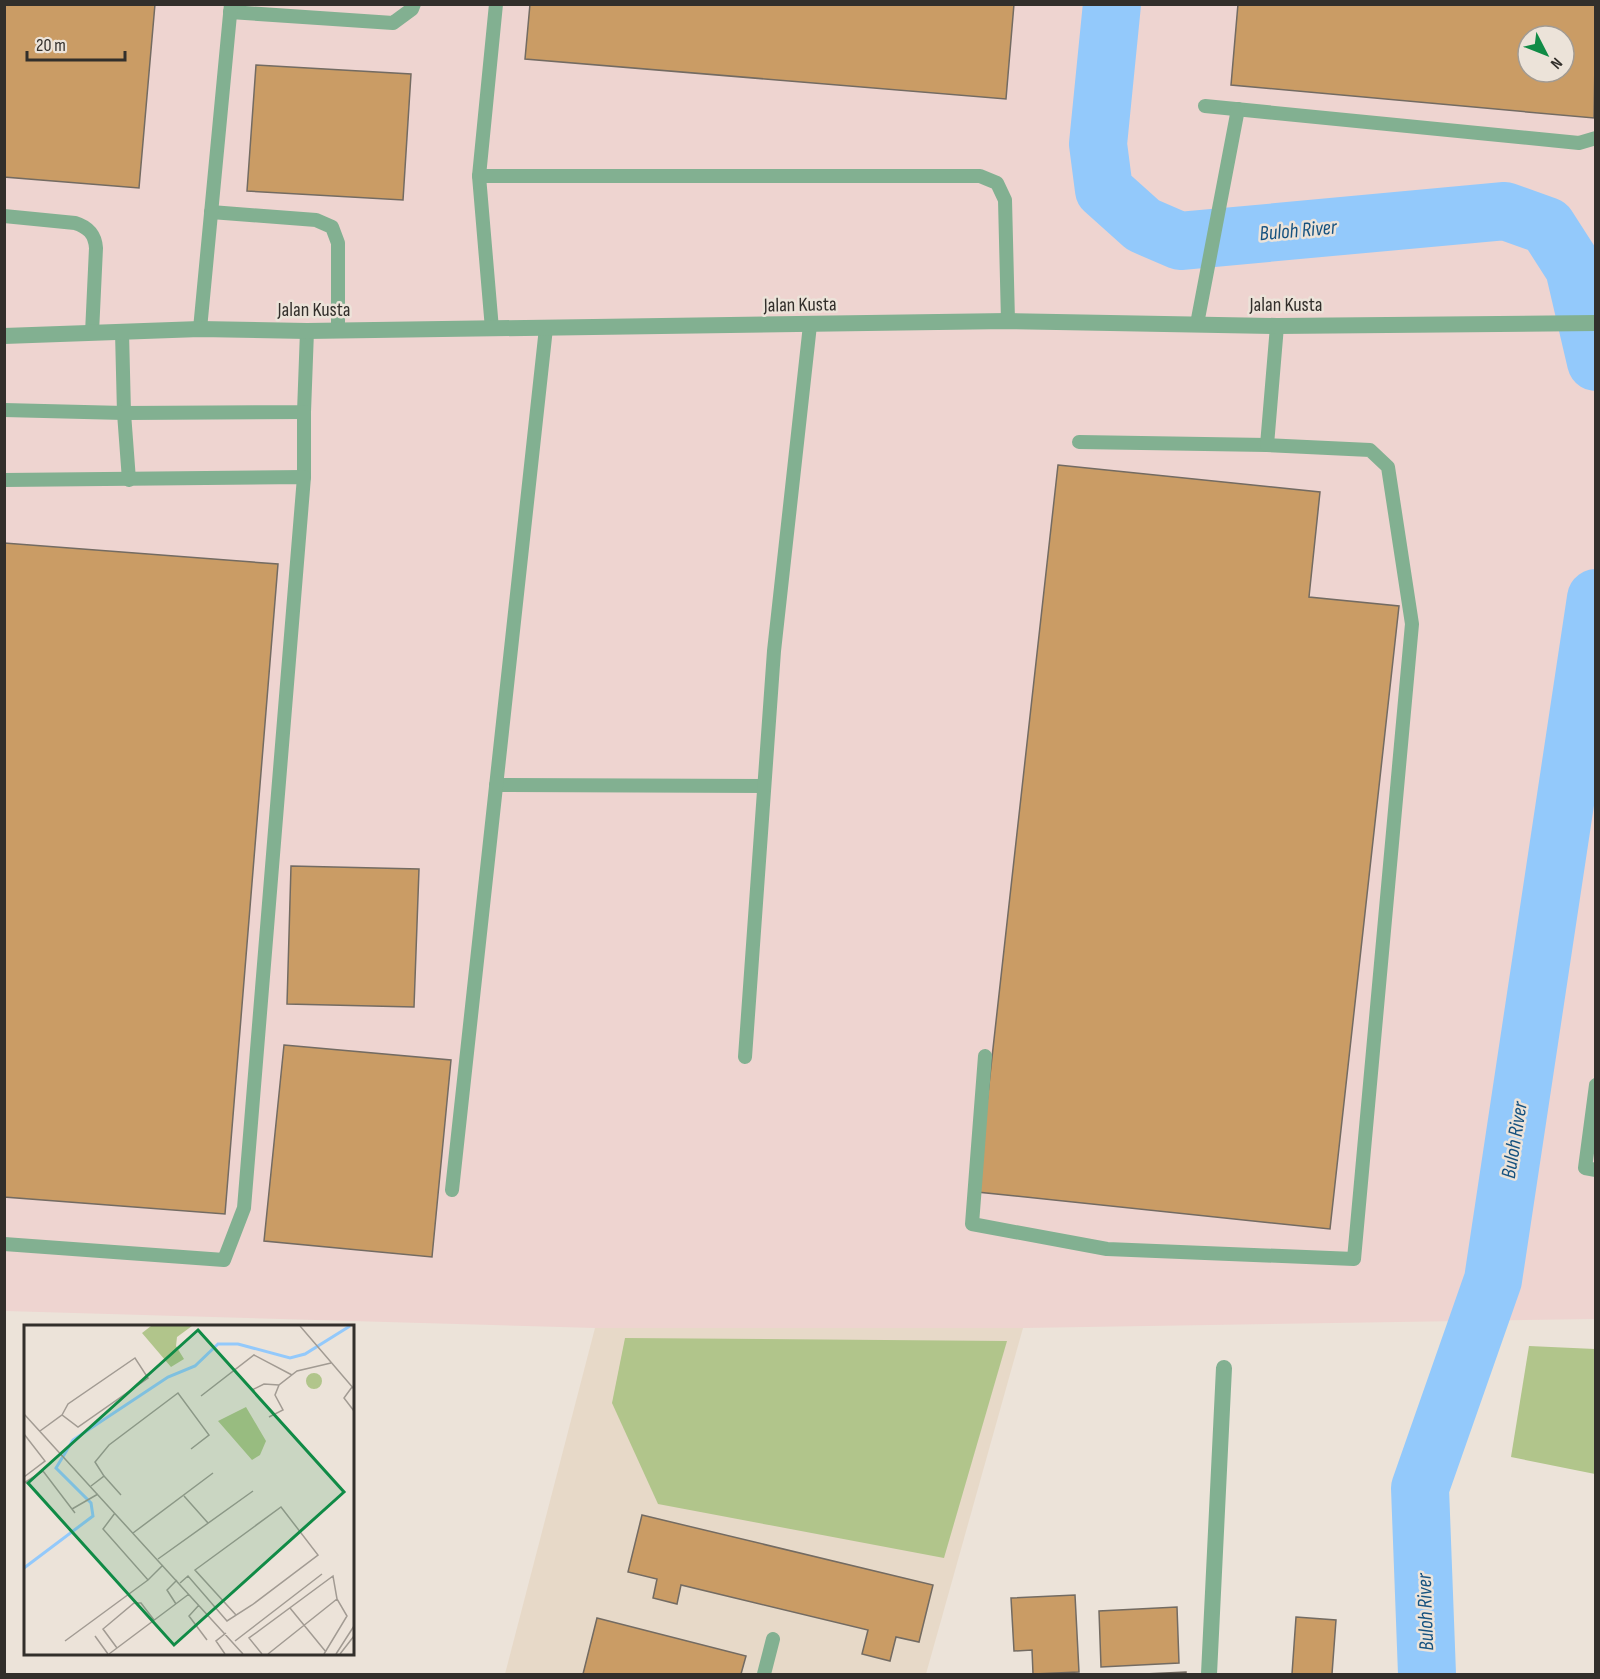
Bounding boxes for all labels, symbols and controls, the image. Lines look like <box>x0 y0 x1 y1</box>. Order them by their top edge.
scale bar <box>27 24 124 62</box>
north arrow <box>1516 24 1576 84</box>
text: 20 m <box>36 35 66 56</box>
text: N <box>1546 54 1566 73</box>
water label: Buloh River <box>1258 215 1339 246</box>
street label: Jalan Kusta <box>762 292 837 318</box>
street label: Jalan Kusta <box>1249 293 1323 317</box>
street label: Jalan Kusta <box>277 298 351 322</box>
water label: Buloh River <box>1496 1099 1533 1180</box>
inset map <box>24 1325 354 1655</box>
water label: Buloh River <box>1412 1572 1439 1651</box>

